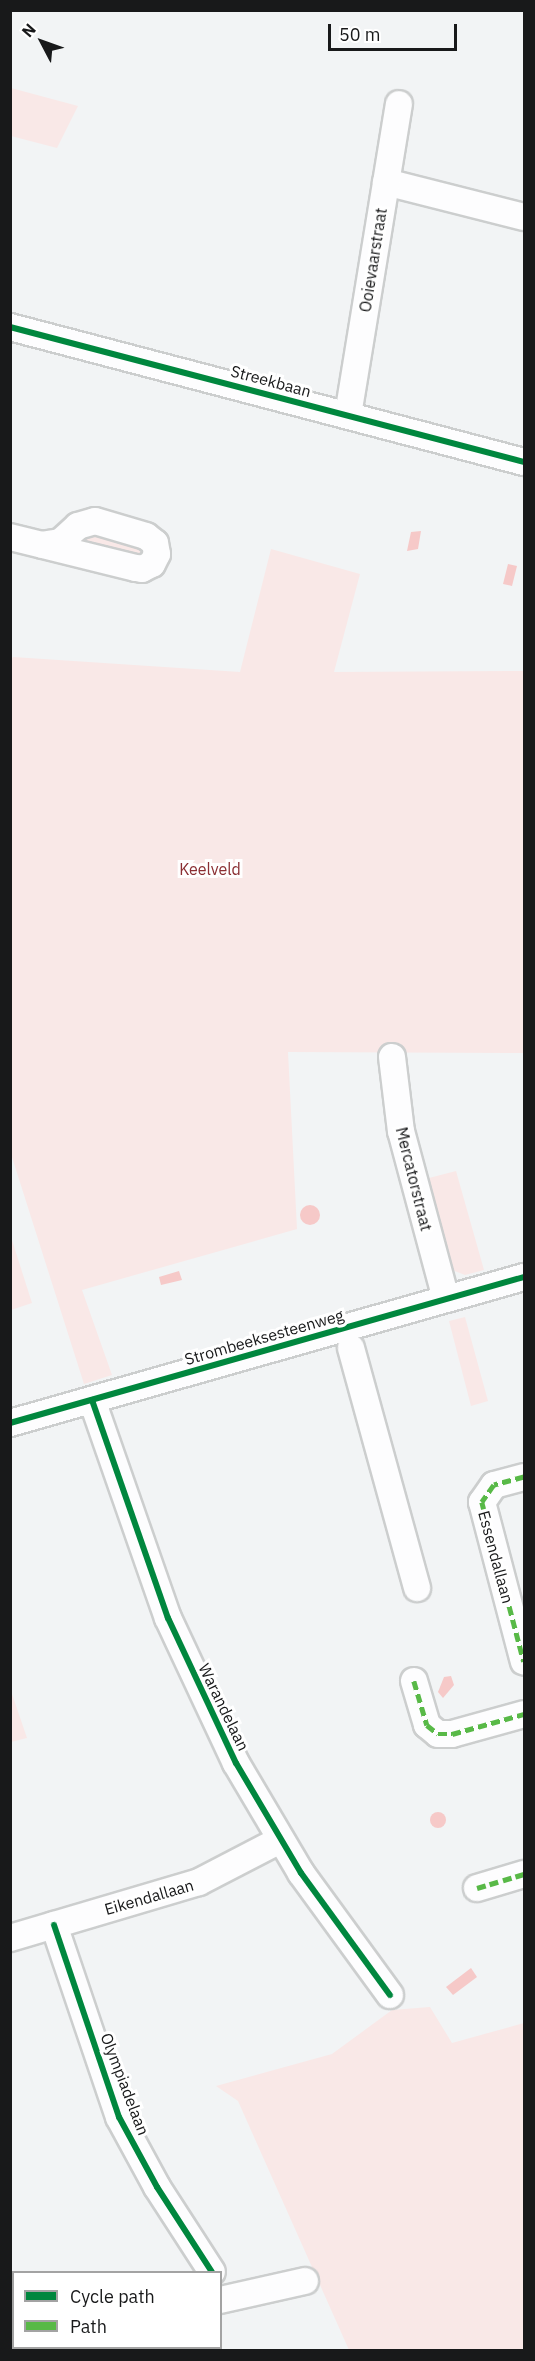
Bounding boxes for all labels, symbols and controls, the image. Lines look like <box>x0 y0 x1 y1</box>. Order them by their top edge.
north arrow <box>12 12 72 72</box>
scale bar <box>331 12 460 50</box>
text: N <box>17 19 40 41</box>
text: 50 m <box>339 23 381 46</box>
street label: Ooievaarstraat <box>355 206 391 314</box>
street label: Streekbaan <box>229 361 313 401</box>
park label: Keelveld <box>179 859 241 879</box>
street label: Mercatorstraat <box>392 1125 436 1233</box>
street label: Strombeeksesteenweg <box>182 1305 346 1369</box>
street label: Essendallaan <box>474 1508 518 1606</box>
street label: Warandelaan <box>195 1660 253 1754</box>
street label: Eikendallaan <box>102 1875 196 1919</box>
street label: Olympiadelaan <box>97 2030 153 2138</box>
legend <box>12 2271 222 2349</box>
text: Cycle path <box>70 2285 155 2308</box>
text: Path <box>70 2315 107 2338</box>

